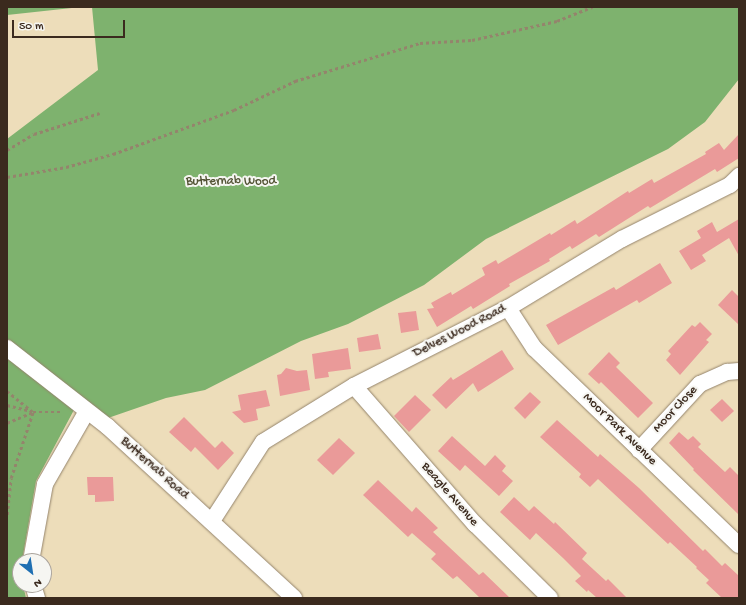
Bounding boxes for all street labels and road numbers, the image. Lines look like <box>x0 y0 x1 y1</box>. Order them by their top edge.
street label: Delves Wood Road <box>411 302 509 362</box>
street label: Moor Close <box>650 383 702 437</box>
street label: Moor Park Avenue <box>579 391 659 469</box>
street label: Butternab Road <box>117 434 191 504</box>
street label: Beagle Avenue <box>417 460 481 530</box>

